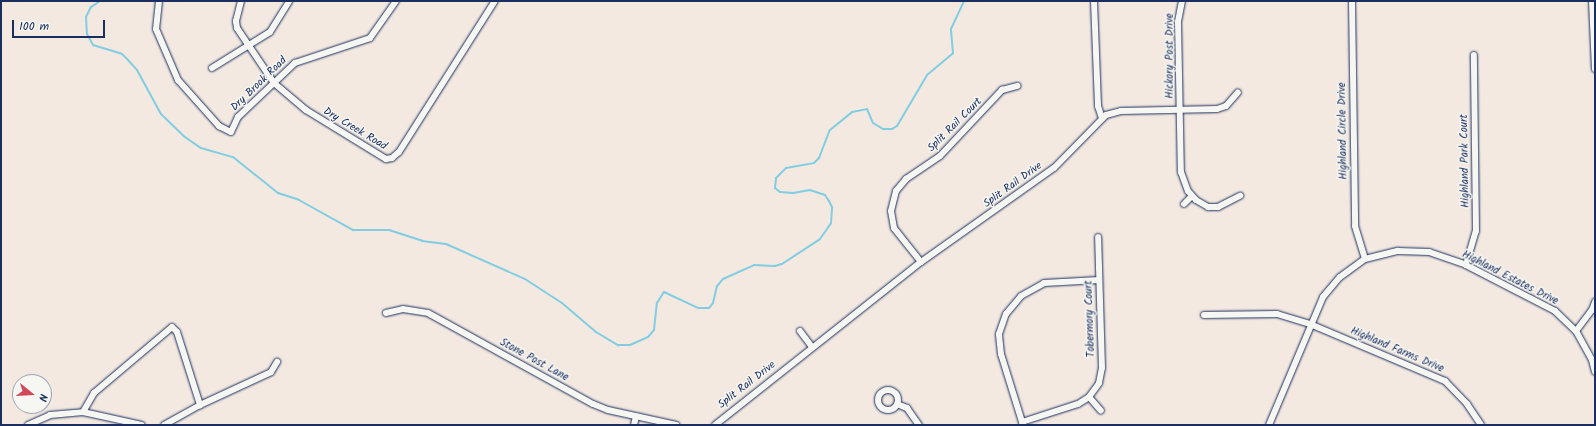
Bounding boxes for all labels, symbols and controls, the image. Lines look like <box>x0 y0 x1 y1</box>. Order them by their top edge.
scale bar <box>14 12 107 38</box>
street label: Hickory Post Drive <box>1163 13 1177 99</box>
text: 100 m <box>19 17 49 36</box>
street label: Dry Brook Road <box>228 54 290 114</box>
street label: Highland Circle Drive <box>1336 82 1350 180</box>
street label: Split Rail Court <box>925 95 985 155</box>
street label: Dry Creek Road <box>321 105 389 153</box>
street label: Highland Park Court <box>1458 114 1472 208</box>
street label: Split Rail Drive <box>981 159 1045 211</box>
street label: Highland Estates Drive <box>1460 248 1560 308</box>
street label: Tobermory Court <box>1082 280 1098 358</box>
street label: Highland Farms Drive <box>1348 324 1446 376</box>
street label: Stone Post Lane <box>497 336 571 384</box>
street label: Split Rail Drive <box>716 358 778 412</box>
north arrow <box>12 374 52 414</box>
text: N <box>33 391 52 403</box>

